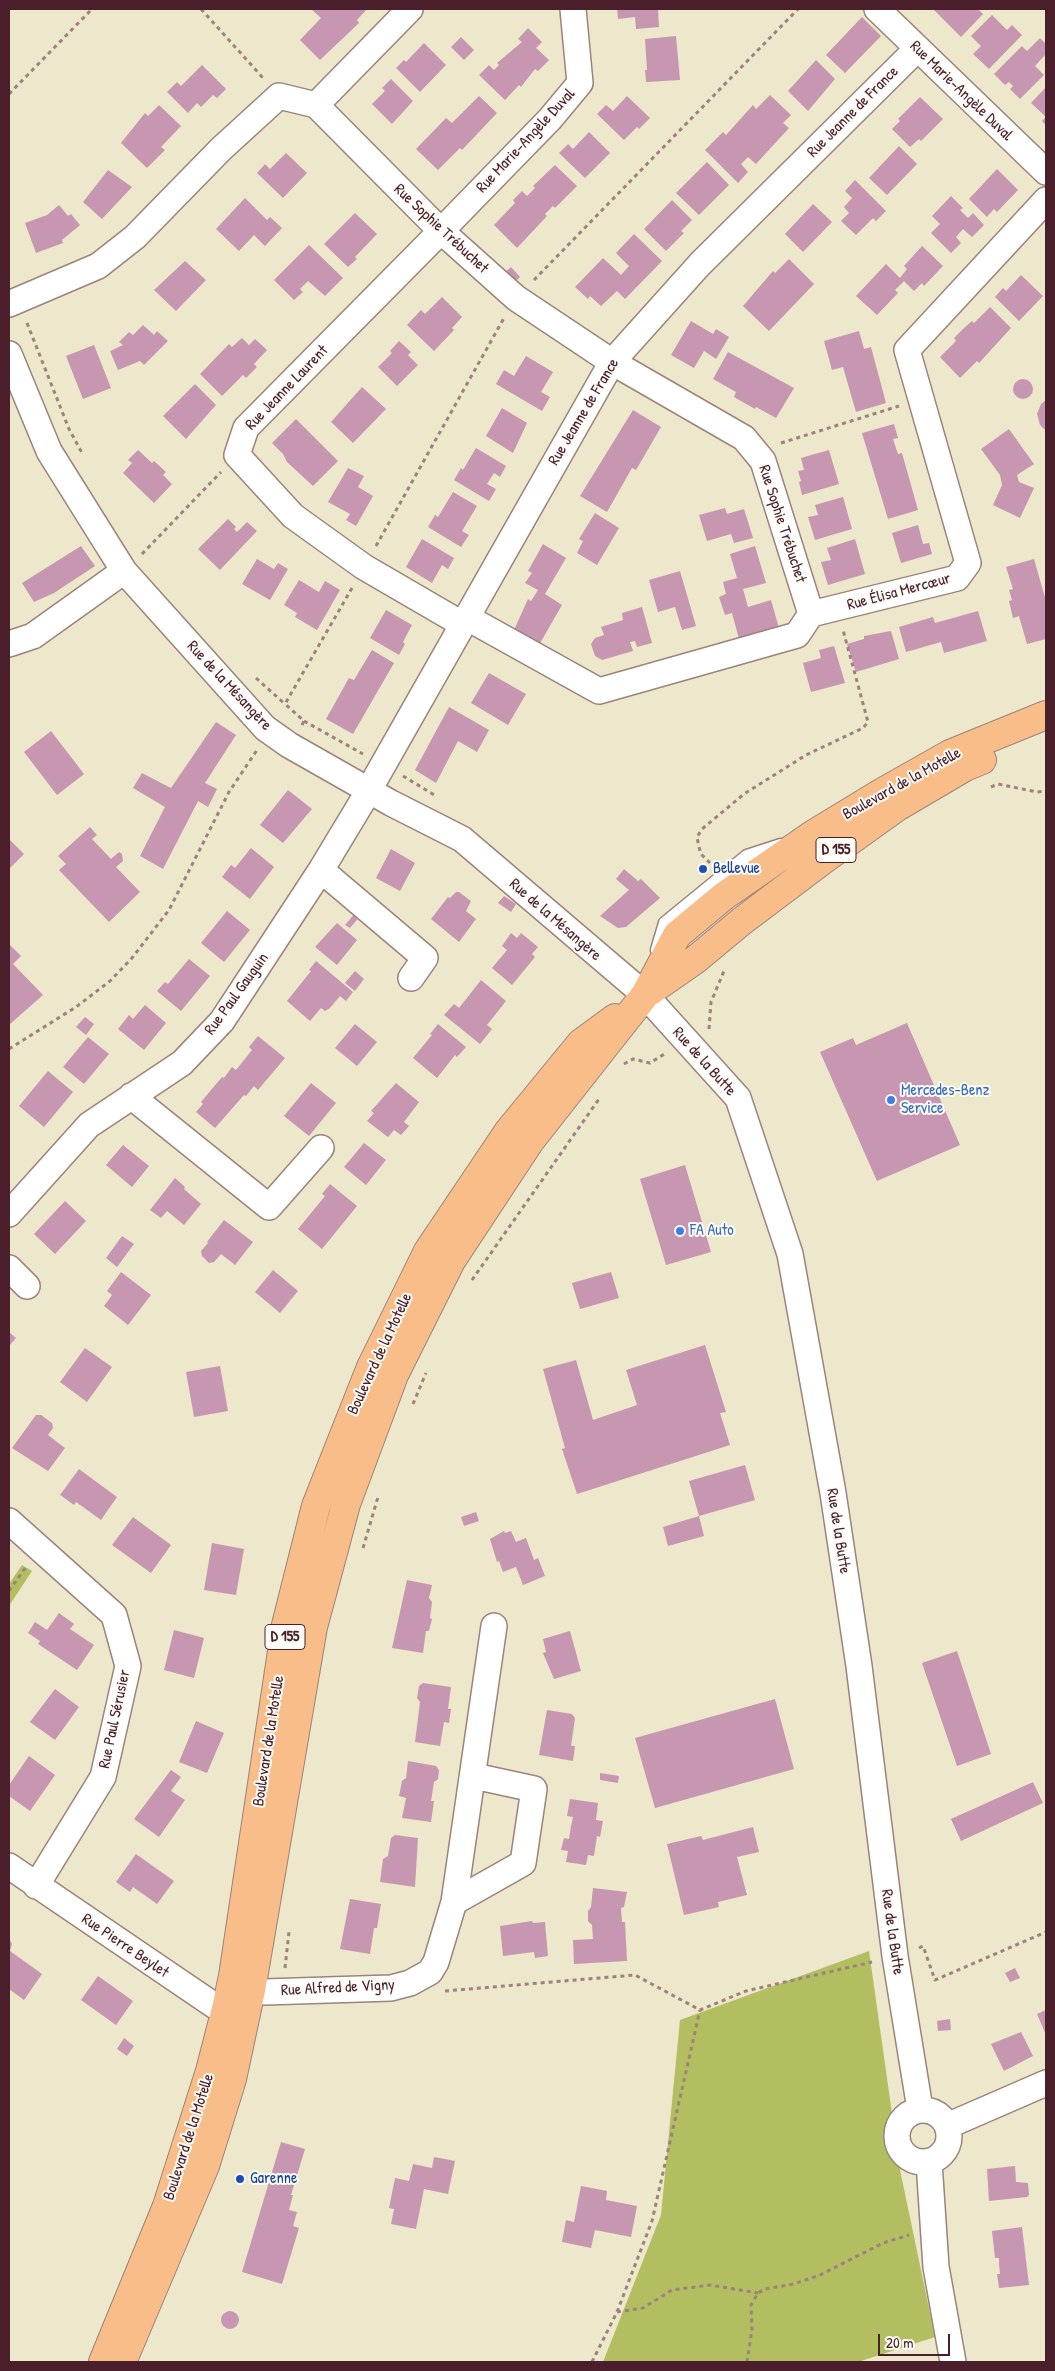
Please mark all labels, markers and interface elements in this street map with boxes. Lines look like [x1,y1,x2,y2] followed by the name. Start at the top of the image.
[905,37,1017,145] street label: Rue Marie-Angèle Duval
[803,62,903,162] street label: Rue Jeanne de France
[473,85,579,197] street label: Rue Marie-Angèle Duval
[390,180,492,278] street label: Rue Sophie Trébuchet
[242,342,332,434] street label: Rue Jeanne Laurent
[545,355,623,469] street label: Rue Jeanne de France
[754,463,810,585] street label: Rue Sophie Trébuchet
[845,569,953,615] street label: Rue Élisa Mercœur
[182,637,276,735] street label: Rue de la Mésangère
[840,744,964,824] street label: Boulevard de la Motelle
[816,838,856,862] road number: D 155
[713,859,760,879] place label: Bellevue
[697,863,709,875] marker: Bellevue
[505,875,605,965] street label: Rue de la Mésangère
[201,949,273,1039] street label: Rue Paul Gauguin
[668,1024,740,1100] street label: Rue de la Butte
[901,1081,989,1119] place label: Mercedes-Benz Service
[885,1094,897,1106] marker: Mercedes-Benz Service
[690,1221,734,1241] place label: FA Auto
[674,1225,686,1237] marker: FA Auto
[343,1290,417,1418] street label: Boulevard de la Motelle
[822,1487,854,1575] street label: Rue de la Butte
[265,1624,305,1650] road number: D 155
[95,1668,135,1770] street label: Rue Paul Sérusier
[249,1674,289,1808] street label: Boulevard de la Motelle
[877,1888,907,1976] street label: Rue de la Butte
[78,1910,172,1982] street label: Rue Pierre Beylet
[281,1975,395,2001] street label: Rue Alfred de Vigny
[159,2071,219,2203] street label: Boulevard de la Motelle
[250,2169,297,2189] place label: Garenne
[234,2173,246,2185] marker: Garenne
[880,2324,952,2356] scale bar
[886,2332,913,2353] text: 20 m

